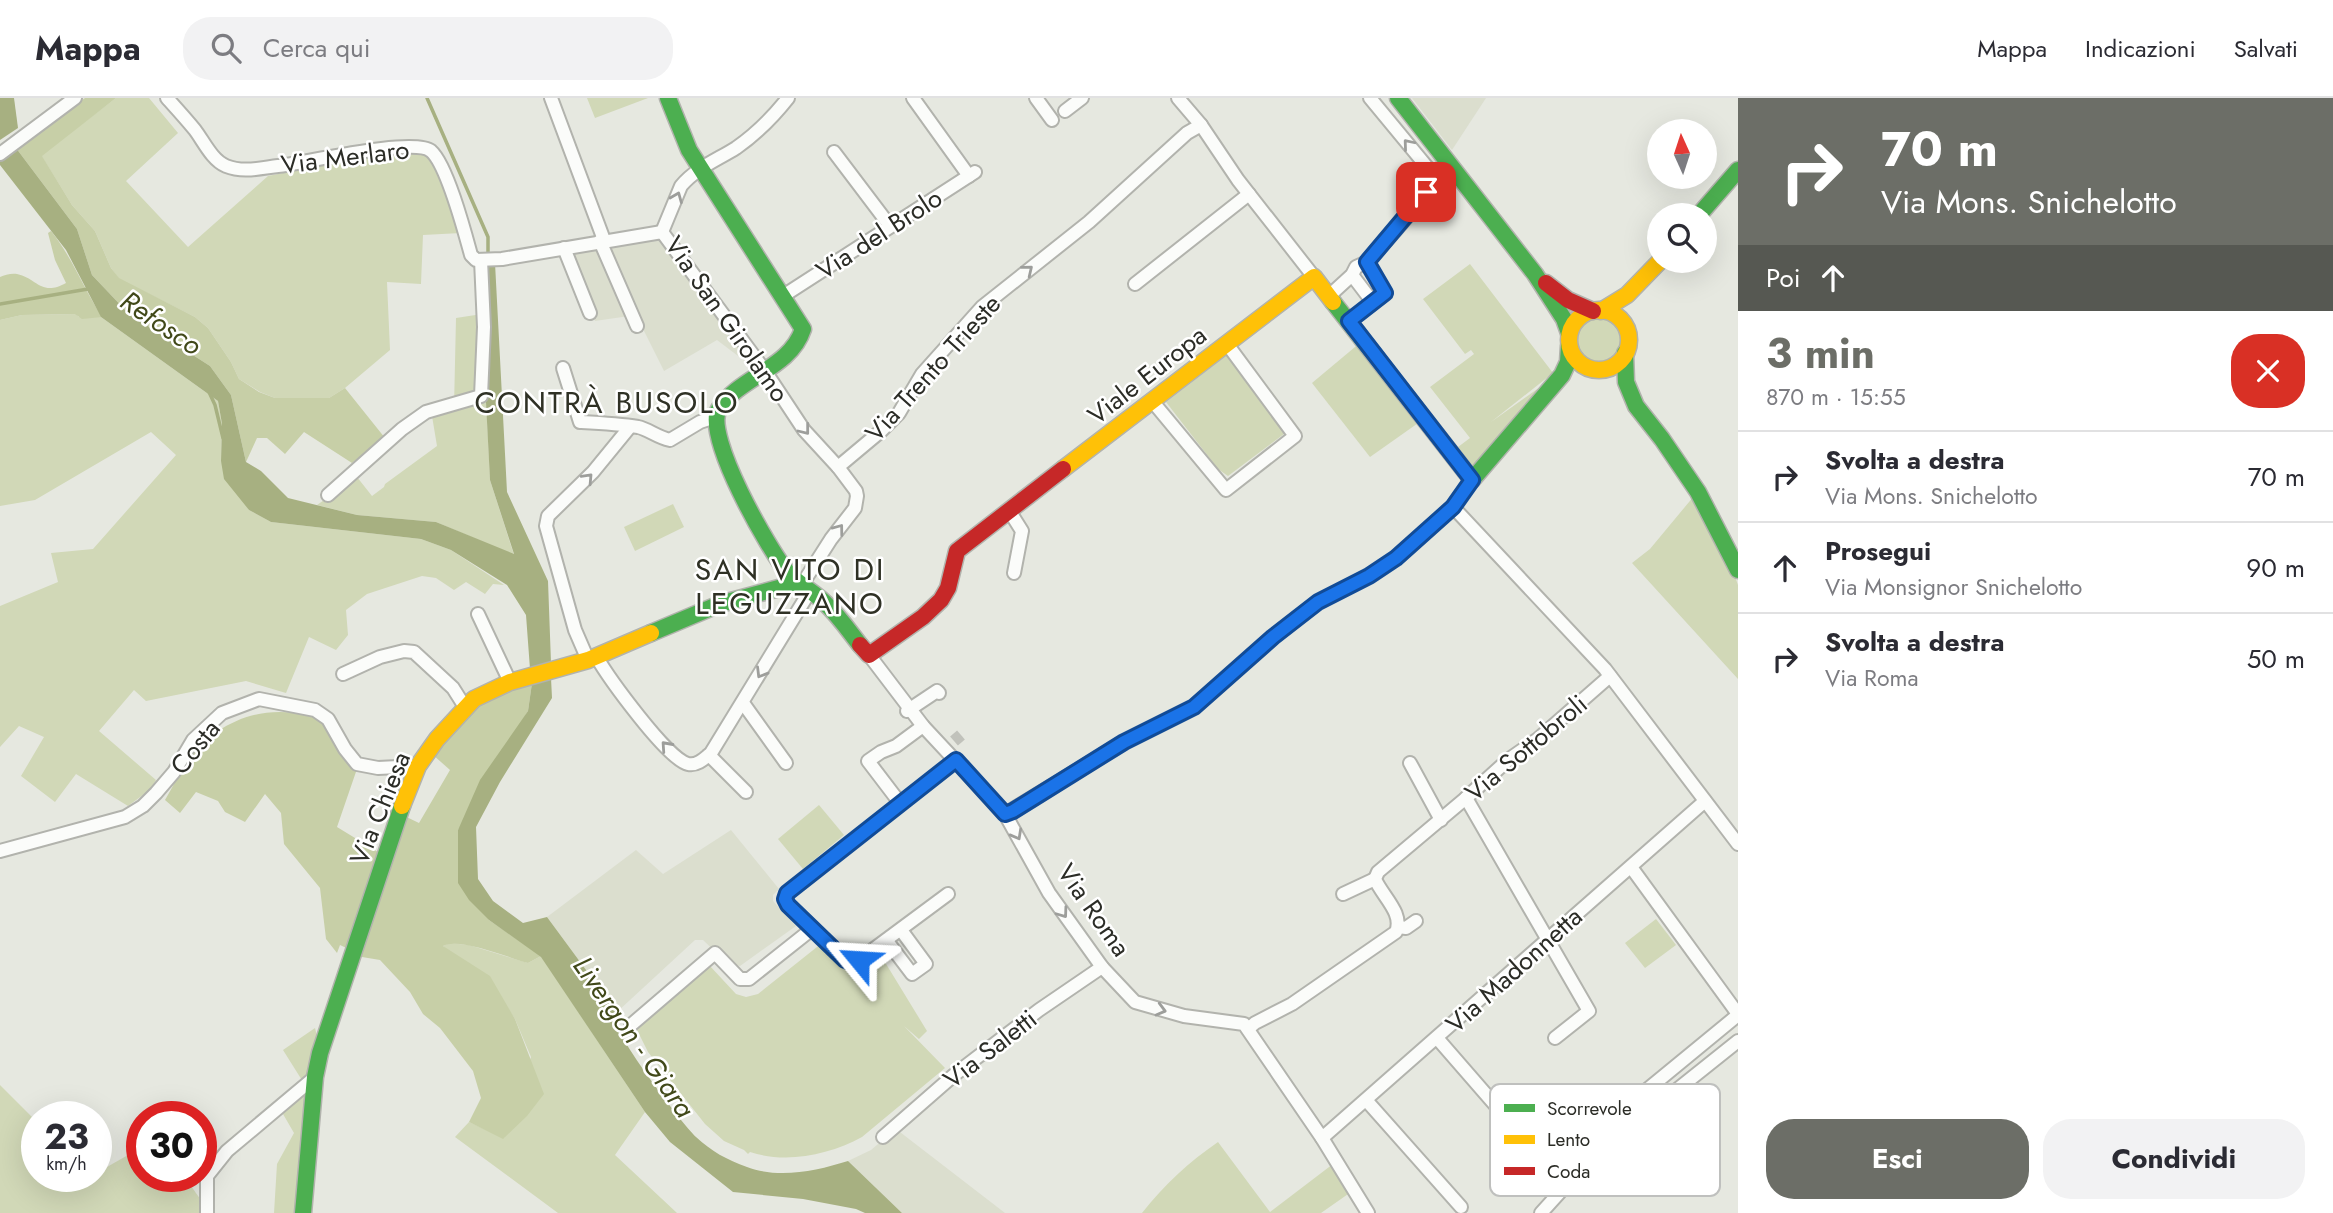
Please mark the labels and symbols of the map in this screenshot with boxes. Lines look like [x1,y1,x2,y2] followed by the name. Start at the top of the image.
[1647,119,1717,189] north arrow
[279,130,411,184] street label: Via Merlaro
[1403,139,1416,151] one-way arrow
[1396,162,1456,222] pin
[808,179,950,289] street label: Via del Brolo
[669,191,683,203] one-way arrow
[656,228,798,410] street label: Via San Girolamo
[1020,266,1033,278] one-way arrow
[112,281,210,365] water label: Refosco
[856,286,1010,450] street label: Via Trento Trieste
[1080,316,1214,434] street label: Viale Europa
[474,381,740,424] district label: CONTRÀ BUSOLO
[797,422,810,434] one-way arrow
[579,473,592,486] one-way arrow
[831,524,843,537] one-way arrow
[695,548,885,625] district label: SAN VITO DI LEGUZZANO
[756,666,769,679] one-way arrow
[1456,685,1596,811] street label: Via Sottobroli
[161,711,229,783] street label: Costa
[662,741,674,754] one-way arrow
[340,746,420,870] street label: Via Chiesa
[1009,828,1022,840] one-way arrow
[1048,856,1140,964] street label: Via Roma
[1437,898,1591,1042] street label: Via Madonnetta
[1055,905,1068,918] one-way arrow
[822,923,896,997] position arrow
[563,948,705,1127] water label: Livergon - Giara
[935,1000,1045,1098] street label: Via Saletti
[1155,1001,1167,1016] one-way arrow
[1490,1084,1720,1196] legend
[1547,1095,1632,1122] text: Scorrevole
[126,1101,217,1192] speed limit sign: 30
[1547,1126,1590,1153] text: Lento
[1547,1158,1590,1185] text: Coda

